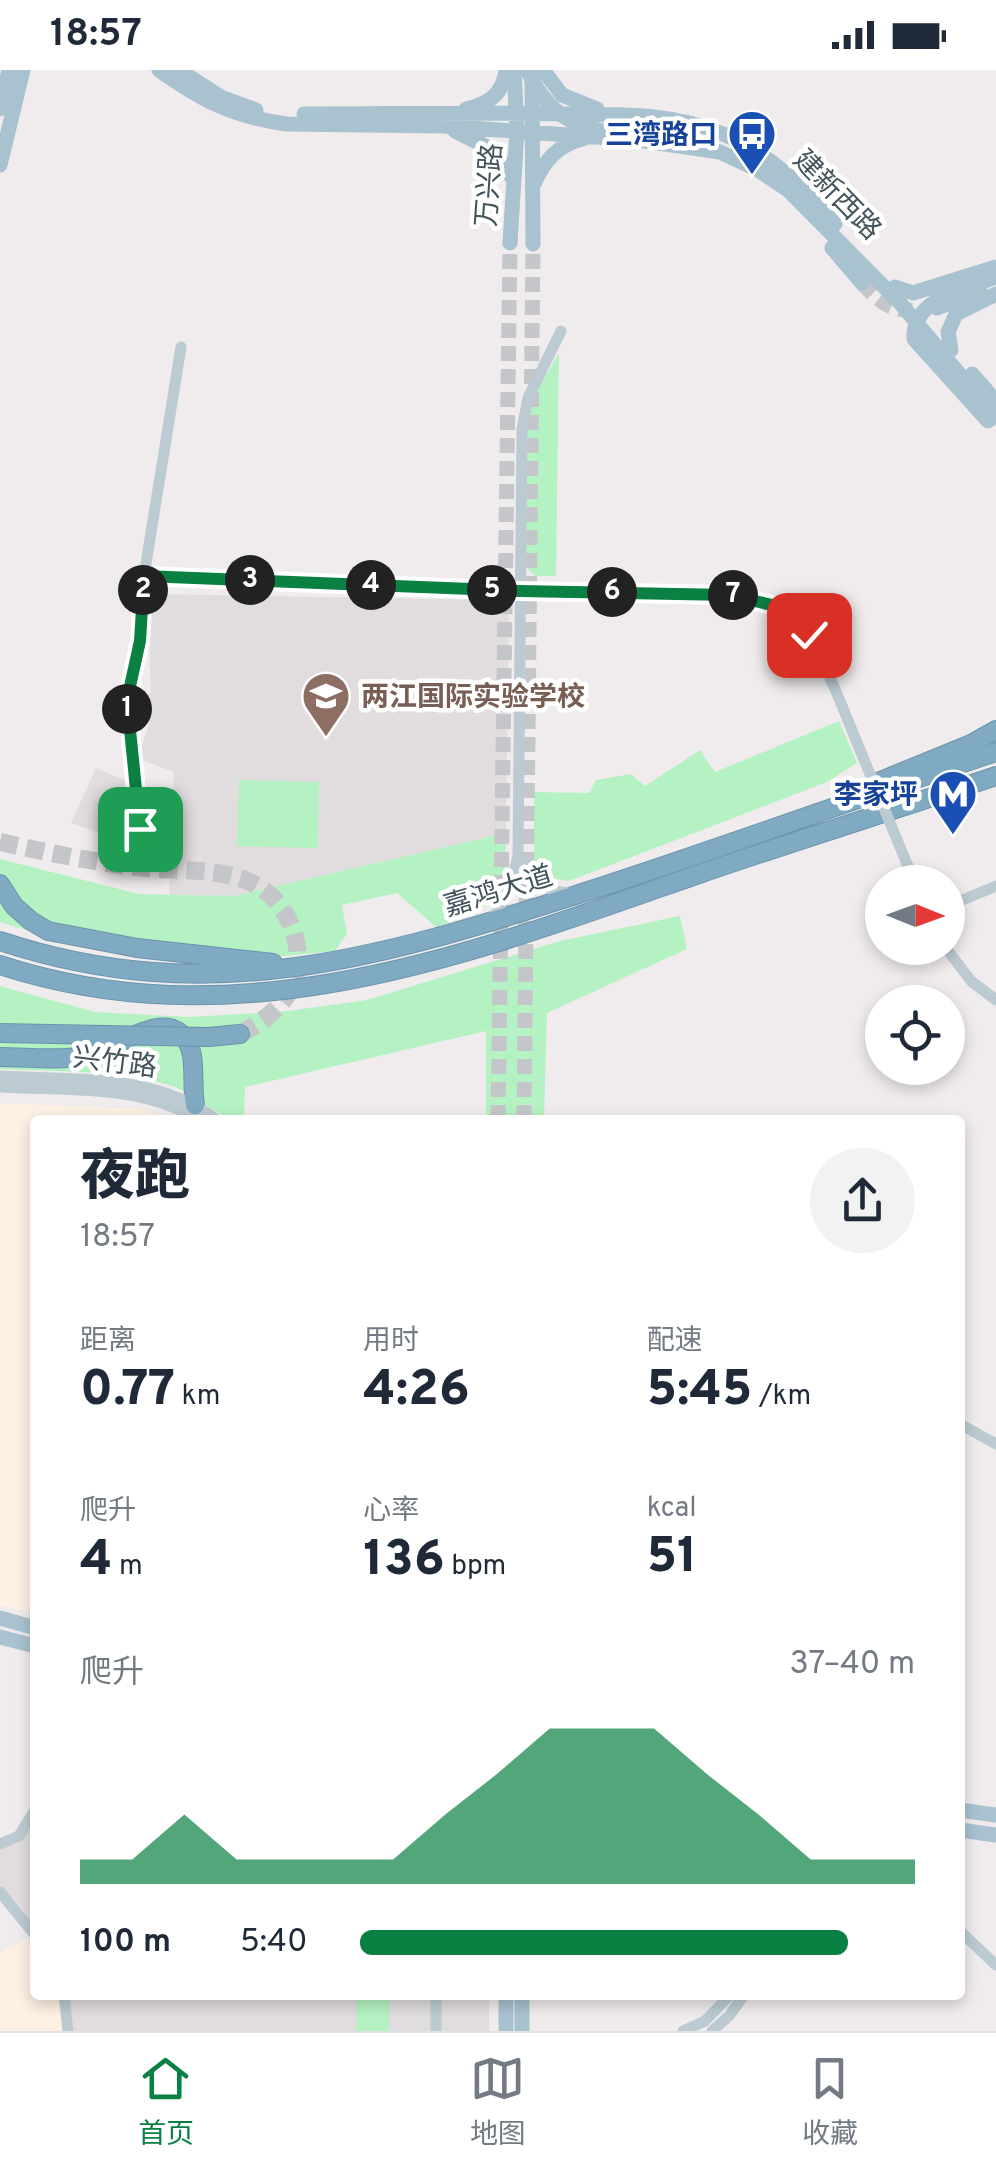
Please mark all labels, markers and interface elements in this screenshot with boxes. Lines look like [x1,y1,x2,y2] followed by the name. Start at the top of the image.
[50,11,142,60] text: 18:57
[726,108,778,176] bus stop icon: 三湾路口
[605,119,717,155] place label: 三湾路口
[470,142,512,228] street label: 万兴路
[784,143,888,249] street label: 建新西路
[225,555,275,605] pin: 3
[346,560,396,610] pin: 4
[242,562,258,598] text: 3
[118,565,168,615] pin: 2
[467,565,517,615] pin: 5
[362,567,380,603] text: 4
[587,567,637,617] pin: 6
[708,570,758,620] pin: 7
[134,572,152,608] text: 2
[483,572,501,608] text: 5
[603,574,621,610] text: 6
[725,577,741,613] text: 7
[767,593,852,678] pin
[782,608,837,663] icon: check
[300,670,352,738] school or university icon: 两江国际实验学校
[361,681,585,717] place label: 两江国际实验学校
[102,684,152,734] pin: 1
[121,691,133,727] text: 1
[927,768,979,836] metro station icon: 李家坪
[834,779,918,815] place label: 李家坪
[98,787,183,872] pin
[113,802,168,857] icon: arrive
[440,859,558,926] street label: 嘉鸿大道
[865,865,965,965] north arrow
[865,865,965,1085] map controls
[865,985,965,1085] button: locate
[71,1041,159,1087] street label: 兴竹路
[80,1145,190,1215] text: 夜跑
[810,1148,915,1253] button: share
[80,1218,155,1258] text: 18:57
[80,1324,136,1360] text: 距离
[363,1324,419,1360] text: 用时
[647,1324,703,1360] text: 配速
[80,1360,175,1423] text: 0.77
[363,1360,470,1423] text: 4:26
[647,1360,752,1423] text: 5:45
[175,1379,220,1415] text: km
[752,1379,811,1415] text: /km
[647,1491,696,1527] text: kcal
[80,1494,136,1530] text: 爬升
[363,1494,419,1530] text: 心率
[647,1527,697,1590] text: 51
[80,1530,113,1593] text: 4
[363,1530,445,1593] text: 136
[113,1549,143,1585] text: m
[445,1549,506,1585] text: bpm
[790,1645,915,1685] text: 37–40 m
[80,1654,144,1694] text: 爬升
[80,1923,171,1963] text: 100 m
[240,1923,308,1963] text: 5:40
[138,2051,194,2154] tab: 首页
[470,2051,526,2154] tab: 地图
[802,2051,858,2154] tab: 收藏

